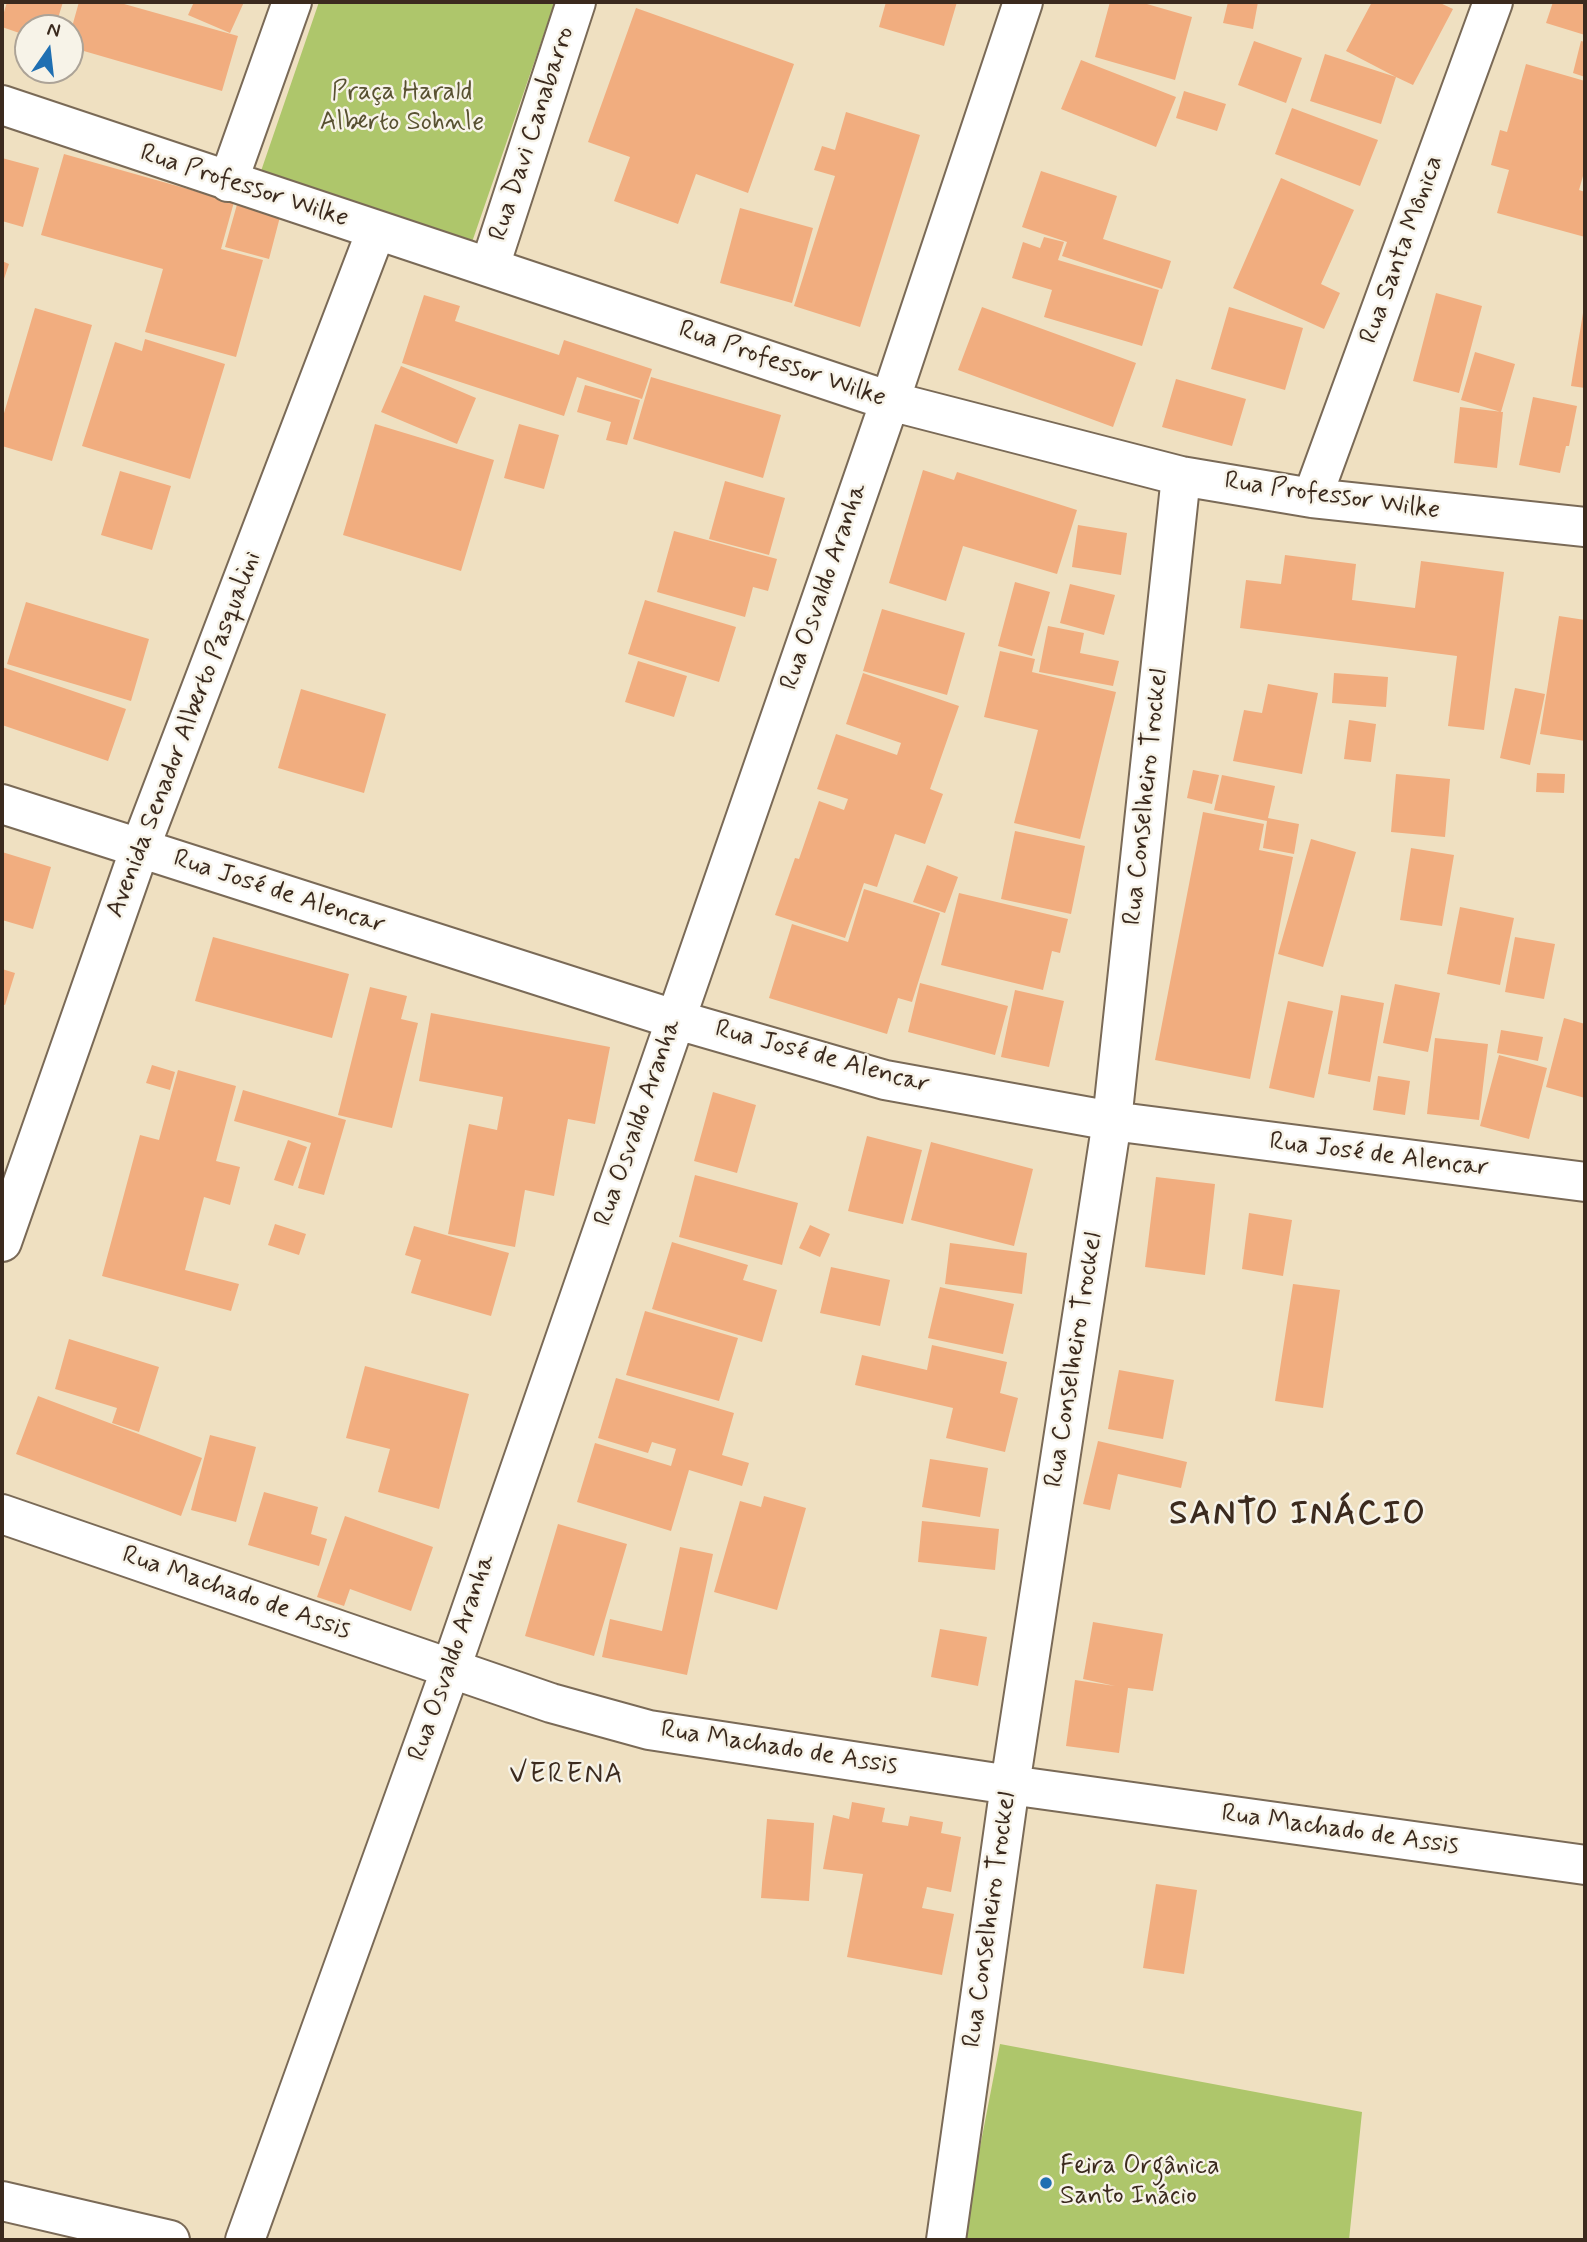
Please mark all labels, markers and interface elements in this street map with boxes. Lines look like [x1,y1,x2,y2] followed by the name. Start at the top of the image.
[14,14,84,84] north arrow
[45,16,63,44] text: N
[484,23,582,245] street label: Rua Davi Canabarro
[320,78,484,140] park label: Praça Harald Alberto Sohnle
[136,139,352,235] street label: Rua Professor Wilke
[1355,152,1451,348] street label: Rua Santa Mônica
[674,315,890,415] street label: Rua Professor Wilke
[1222,466,1442,528] street label: Rua Professor Wilke
[775,479,875,695] street label: Rua Osvaldo Aranha
[101,548,269,922] street label: Avenida Senador Alberto Pasqualini
[1118,667,1176,927] street label: Rua Conselheiro Trockel
[169,844,389,942] street label: Rua José de Alencar
[711,1014,933,1102] street label: Rua José de Alencar
[589,1015,689,1231] street label: Rua Osvaldo Aranha
[1267,1127,1491,1185] street label: Rua José de Alencar
[1039,1230,1111,1490] street label: Rua Conselheiro Trockel
[1169,1496,1427,1536] district label: SANTO INÁCIO
[118,1540,354,1648] street label: Rua Machado de Assis
[403,1550,503,1766] street label: Rua Osvaldo Aranha
[658,1715,900,1783] street label: Rua Machado de Assis
[509,1759,625,1793] district label: VERENA
[958,1790,1024,2050] street label: Rua Conselheiro Trockel
[1219,1799,1461,1863] street label: Rua Machado de Assis
[1060,2152,1220,2214] place label: Feira Orgânica Santo Inácio
[1038,2175,1054,2191] marker: Feira Orgânica Santo Inácio

